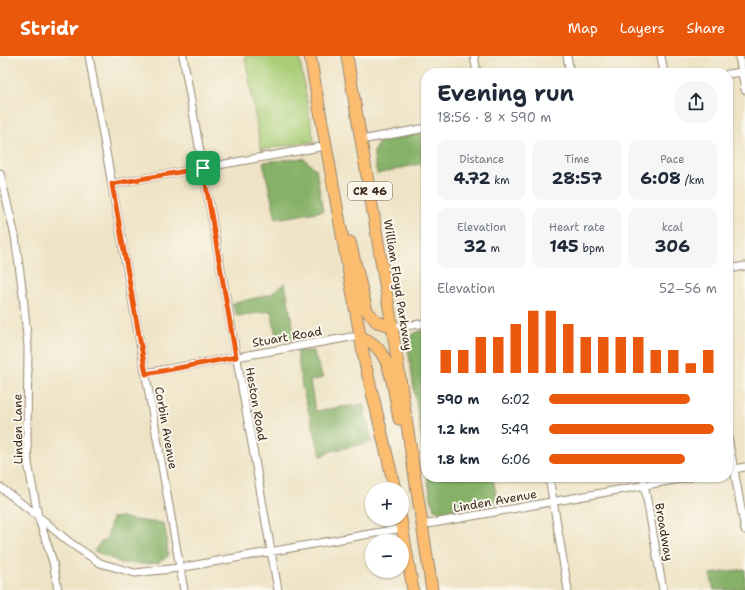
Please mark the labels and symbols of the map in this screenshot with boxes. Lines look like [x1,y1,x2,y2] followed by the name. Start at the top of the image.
[186,151,220,185] pin
[348,182,392,200] road number: CR 46
[380,218,416,352] street label: William Floyd Parkway
[251,323,323,351] street label: Stuart Road
[242,366,270,443] street label: Heston Road
[151,386,181,471] street label: Corbin Avenue
[9,393,27,464] street label: Linden Lane
[452,486,538,516] street label: Linden Avenue
[651,502,677,562] street label: Broadway

